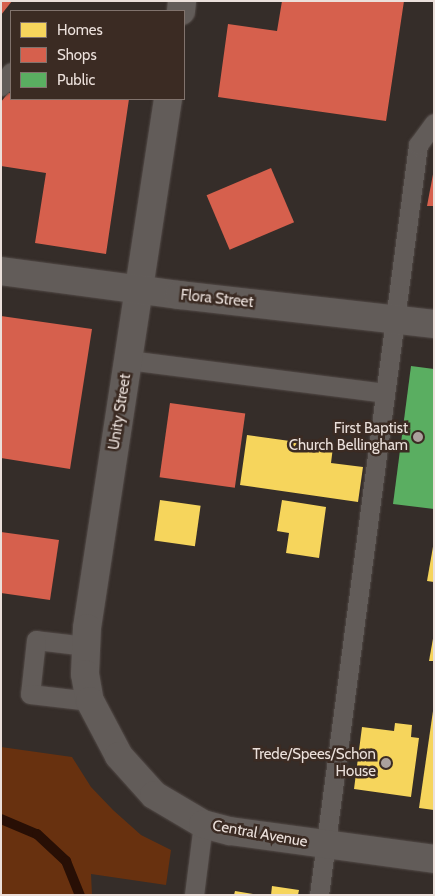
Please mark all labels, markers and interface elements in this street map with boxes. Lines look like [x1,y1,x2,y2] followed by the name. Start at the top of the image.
[10,10,185,100] legend
[57,21,103,39] text: Homes
[57,46,97,64] text: Shops
[57,71,95,89] text: Public
[180,286,254,312] street label: Flora Street
[105,373,135,451] street label: Unity Street
[289,419,408,454] place label: First Baptist Church Bellingham
[412,431,424,443] marker: First Baptist Church Bellingham
[252,745,376,780] place label: Trede/Spees/Schon House
[380,757,392,769] marker: Trede/Spees/Schon House
[211,817,309,851] street label: Central Avenue

